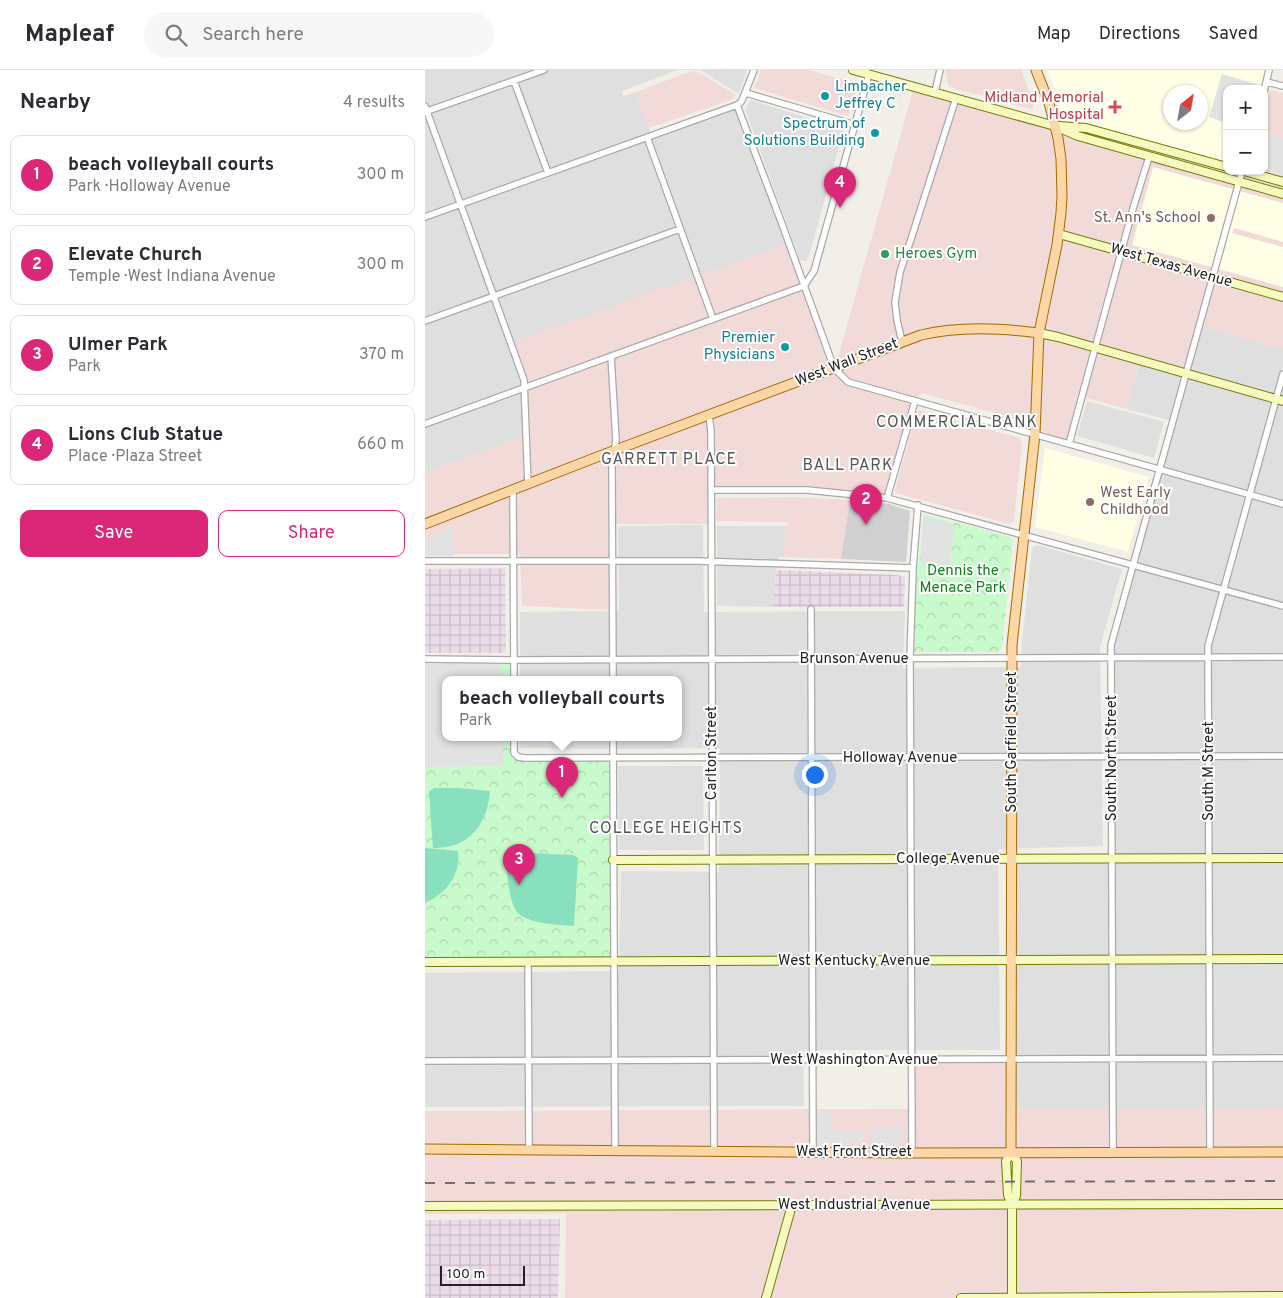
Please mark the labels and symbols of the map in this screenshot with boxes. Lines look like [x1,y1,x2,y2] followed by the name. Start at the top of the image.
[835,78,907,114] place label: Limbacher Jeffrey C
[1163,85,1208,130] north arrow
[984,89,1104,125] place label: Midland Memorial Hospital
[819,90,831,102] marker: Limbacher Jeffrey C
[1108,100,1122,114] marker: Midland Memorial Hospital
[744,115,865,151] place label: Spectrum of Solutions Building
[869,127,881,139] marker: Spectrum of Solutions Building
[824,167,856,208] pin: 4
[1094,209,1201,228] place label: St. Ann's School
[1205,212,1217,224] marker: St. Ann's School
[1108,239,1234,293] street label: West Texas Avenue
[895,245,977,264] place label: Heroes Gym
[879,248,891,260] marker: Heroes Gym
[704,329,775,365] place label: Premier Physicians
[793,335,901,391] street label: West Wall Street
[779,341,791,353] marker: Premier Physicians
[876,413,1038,433] district label: COMMERCIAL BANK
[601,450,737,470] district label: GARRETT PLACE
[802,456,894,476] district label: BALL PARK
[850,484,882,525] pin: 2
[1100,484,1171,520] place label: West Early Childhood
[1084,496,1096,508] marker: West Early Childhood
[919,562,1007,598] park label: Dennis the Menace Park
[799,650,909,669] street label: Brunson Avenue
[1003,671,1022,813] street label: South Garfield Street
[1103,695,1122,821] street label: South North Street
[703,706,722,800] street label: Carlton Street
[1200,721,1219,821] street label: South M Street
[843,749,957,768] street label: Holloway Avenue
[546,757,578,798] pin: 1
[802,762,828,788] your location
[589,819,743,839] district label: COLLEGE HEIGHTS
[503,844,535,885] pin: 3
[896,850,1000,869] street label: College Avenue
[778,952,930,971] street label: West Kentucky Avenue
[770,1051,938,1070] street label: West Washington Avenue
[796,1143,912,1162] street label: West Front Street
[778,1196,930,1215] street label: West Industrial Avenue
[440,1263,525,1286] scale bar

